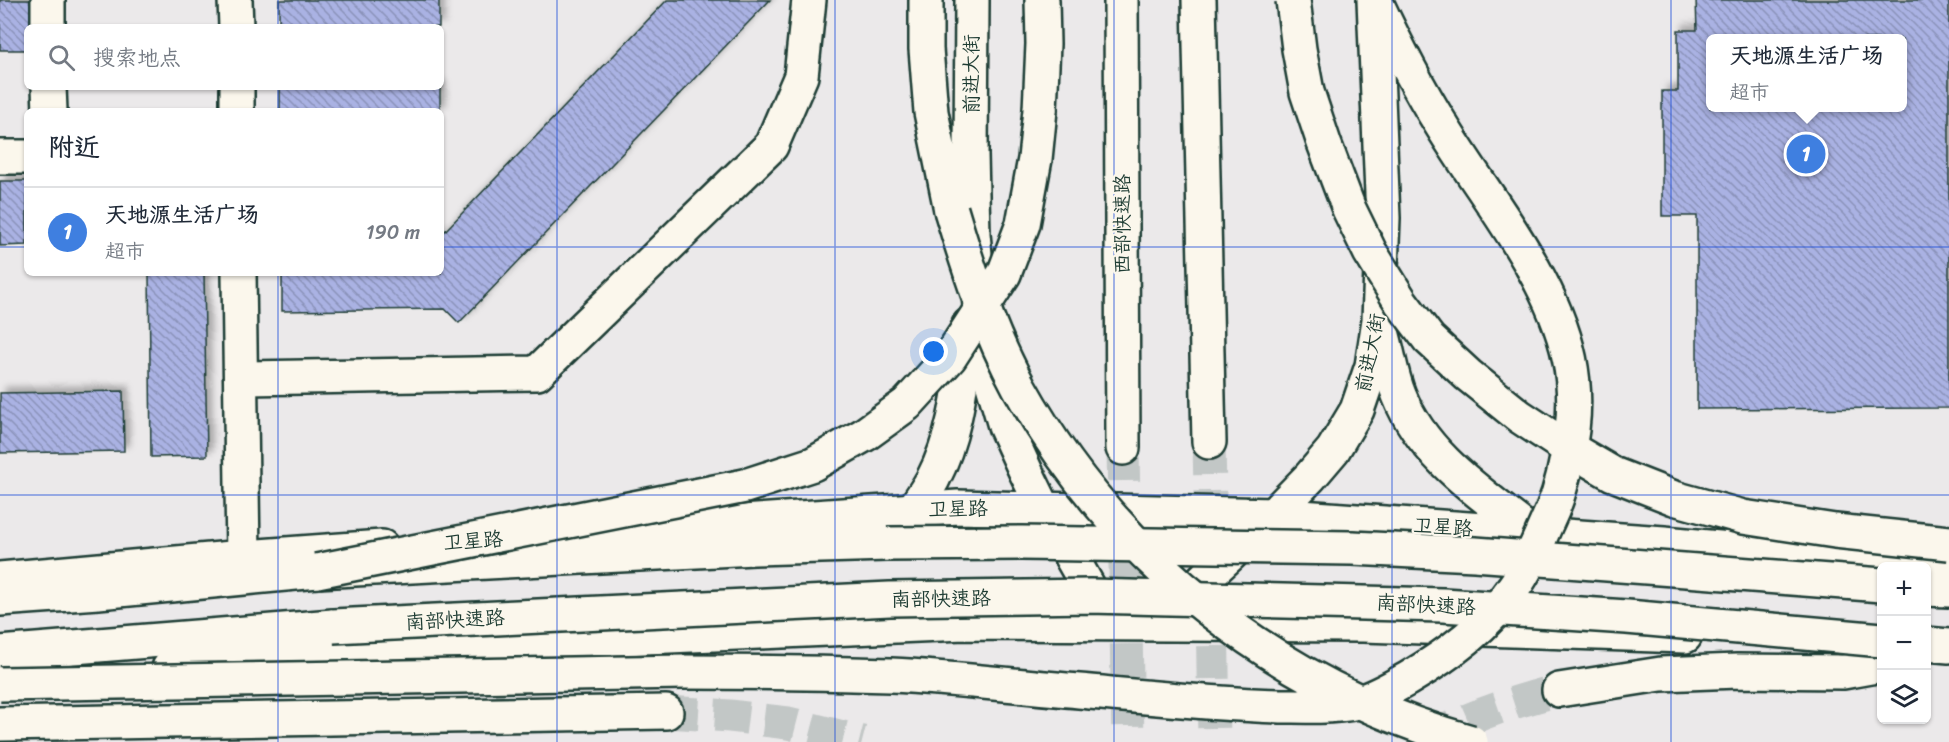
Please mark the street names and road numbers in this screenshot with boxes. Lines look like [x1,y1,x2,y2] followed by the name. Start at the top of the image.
[954,34,989,114] street label: 前进大街
[1105,173,1140,274] street label: 西部快速路
[1345,310,1395,396] street label: 前进大街
[928,491,989,527] street label: 卫星路
[1412,507,1475,547] street label: 卫星路
[442,521,505,561] street label: 卫星路
[891,581,992,617] street label: 南部快速路
[1375,585,1478,625] street label: 南部快速路
[404,600,507,640] street label: 南部快速路

